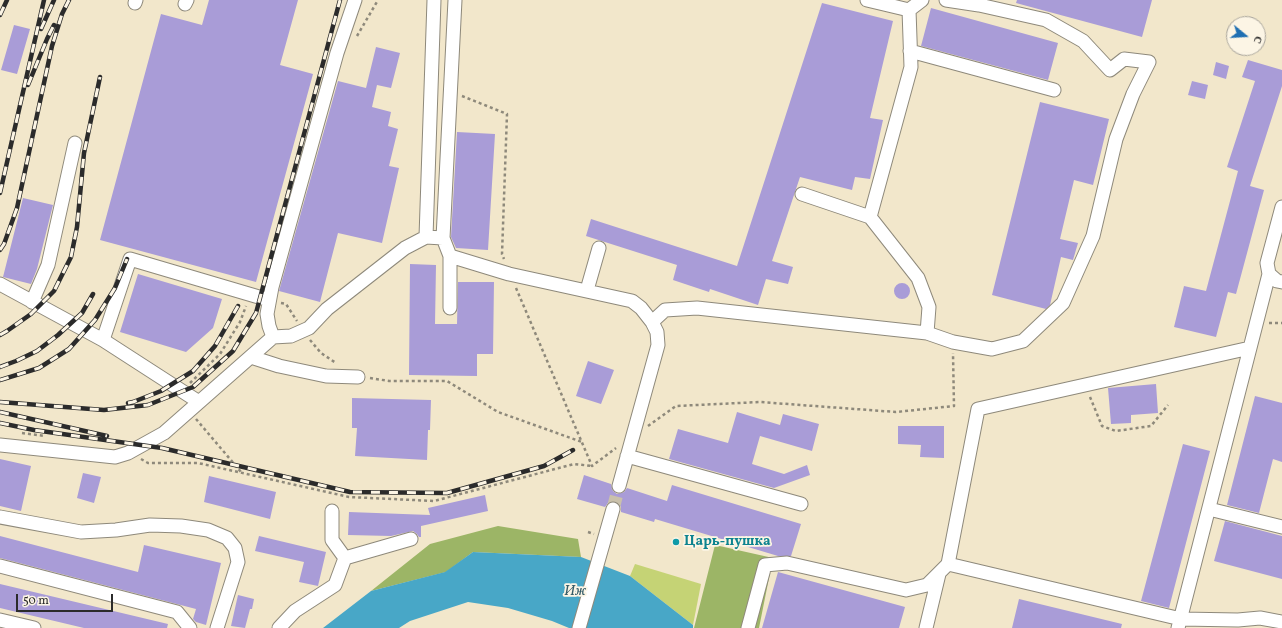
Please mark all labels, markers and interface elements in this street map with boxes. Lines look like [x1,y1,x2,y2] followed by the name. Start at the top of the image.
[1226,16,1266,56] north arrow
[1249,34,1265,45] text: С
[684,534,771,550] place label: Царь-пушка
[671,537,681,547] marker: Царь-пушка
[564,583,586,601] water label: Иж
[18,586,115,612] scale bar
[23,593,49,609] text: 50 m

